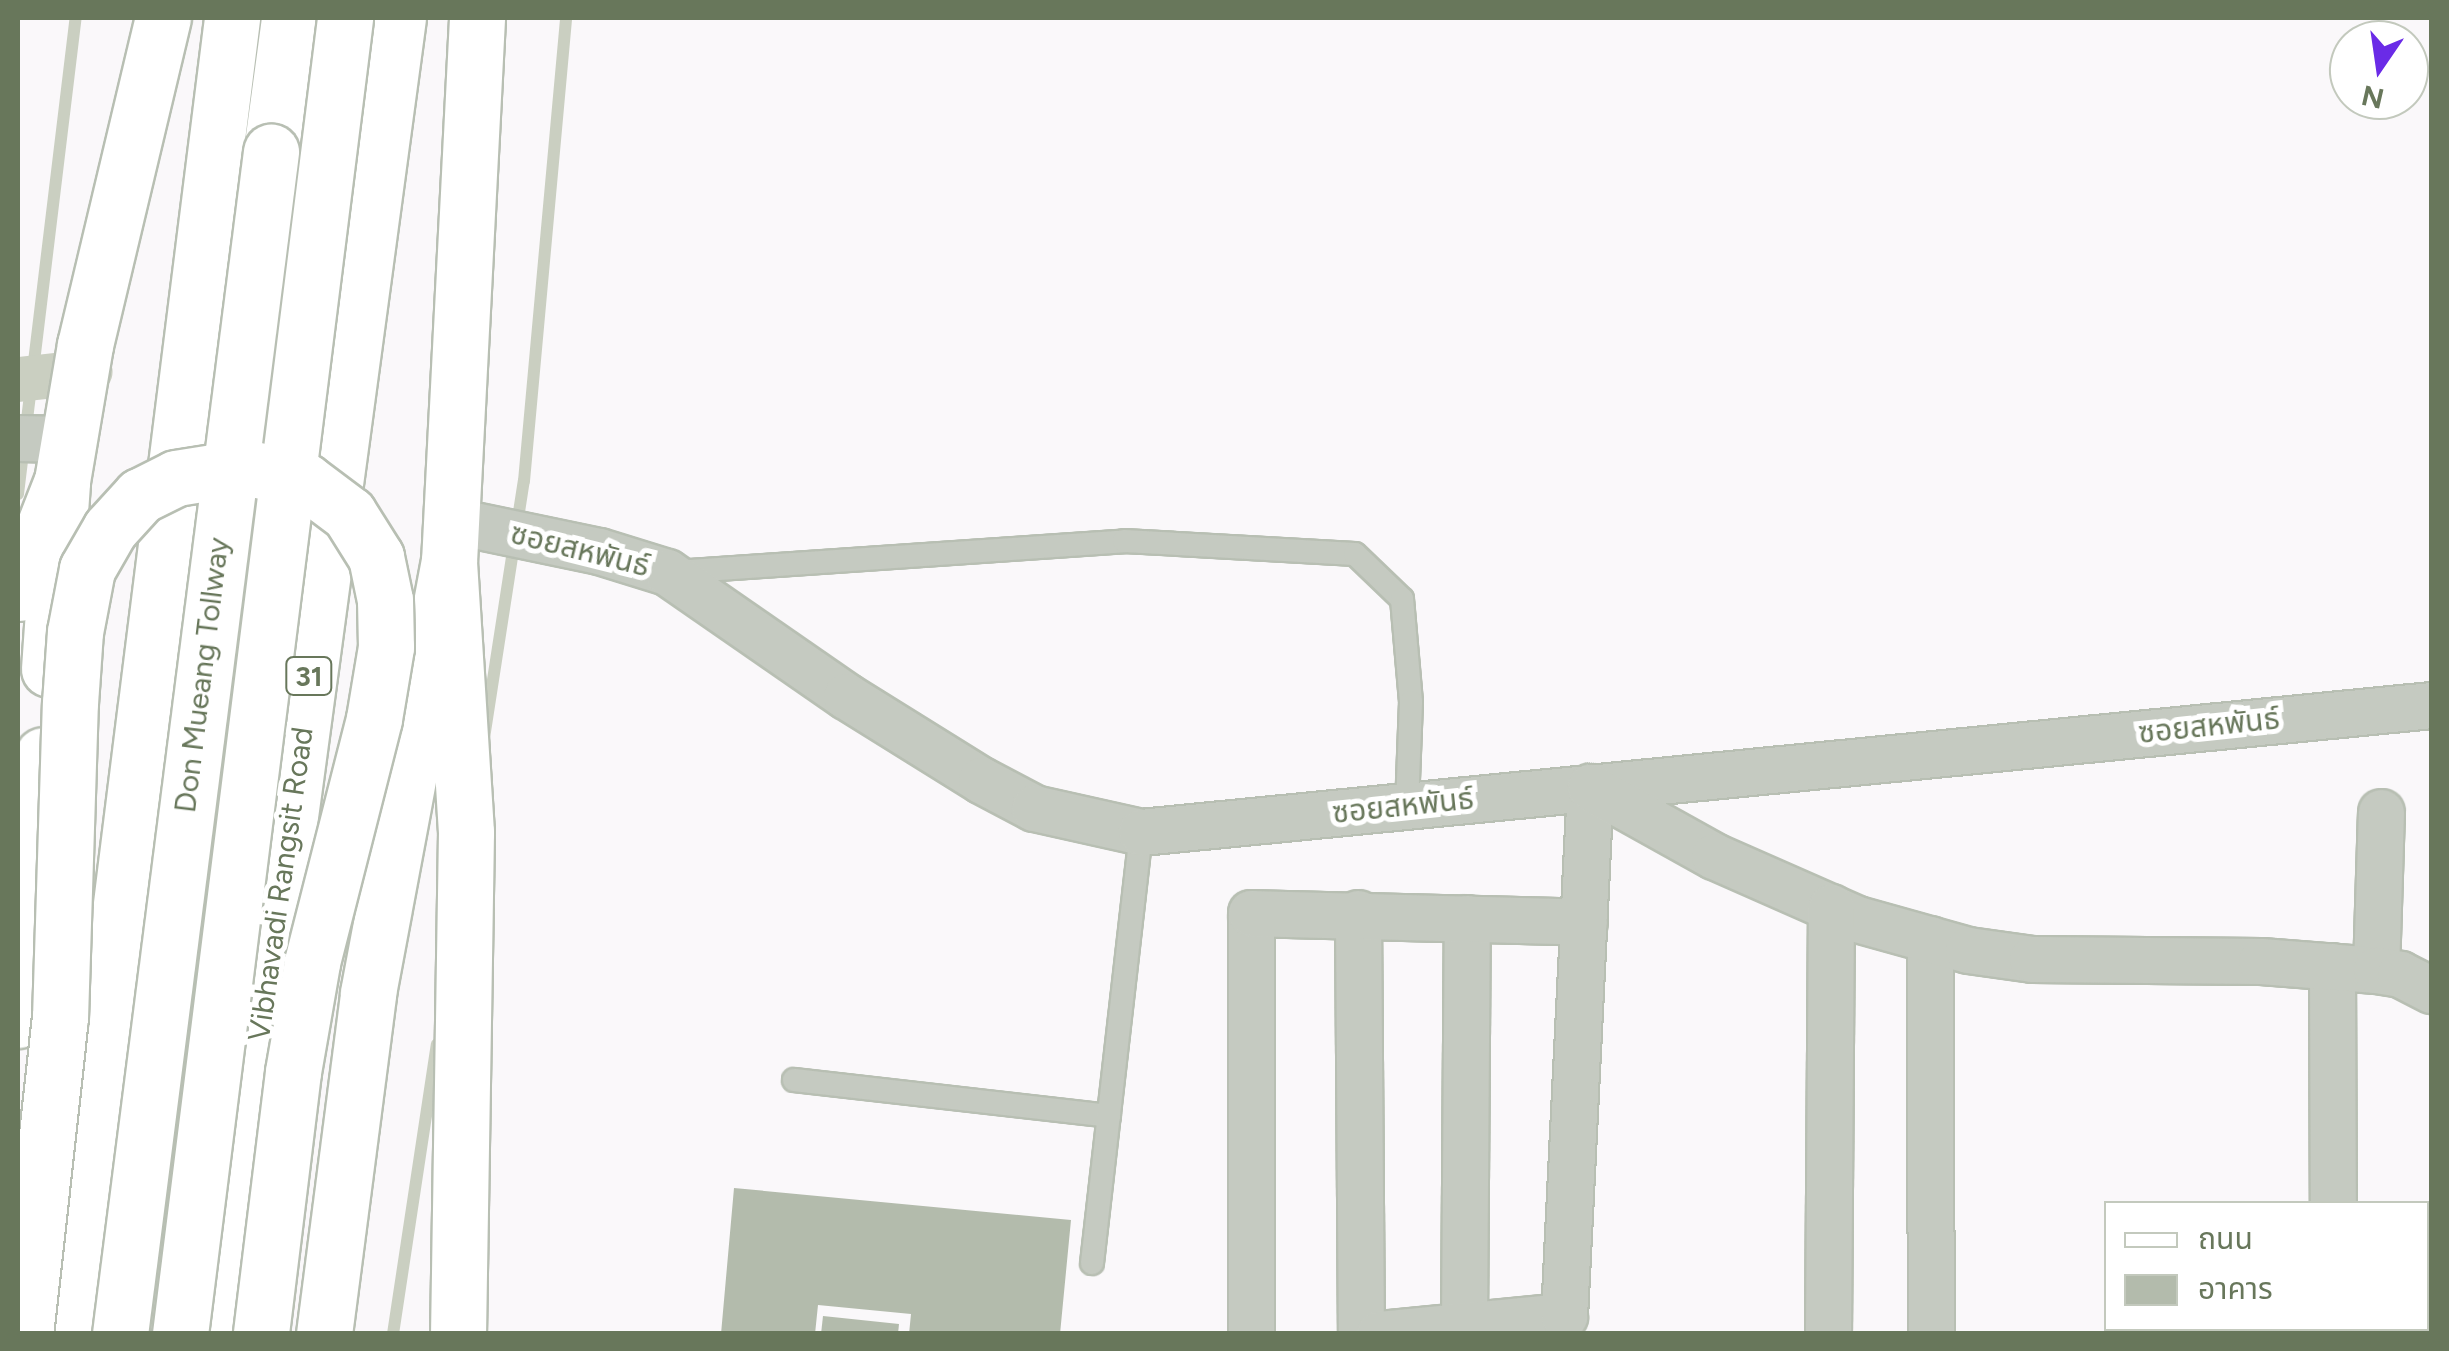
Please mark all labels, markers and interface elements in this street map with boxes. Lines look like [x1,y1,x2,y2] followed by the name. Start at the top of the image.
[2329,20,2429,120] north arrow
[2358,78,2387,116] text: N
[507,515,653,585] street label: ซอยสหพันธ์
[167,535,237,815] street label: Don Mueang Tollway
[284,653,334,699] road number: 31
[2136,701,2282,751] street label: ซอยสหพันธ์
[241,725,321,1043] street label: Vibhavadi Rangsit Road
[1330,781,1476,831] street label: ซอยสหพันธ์
[2104,1201,2429,1331] legend
[2198,1220,2253,1257] text: ถนน
[2198,1270,2273,1307] text: อาคาร

